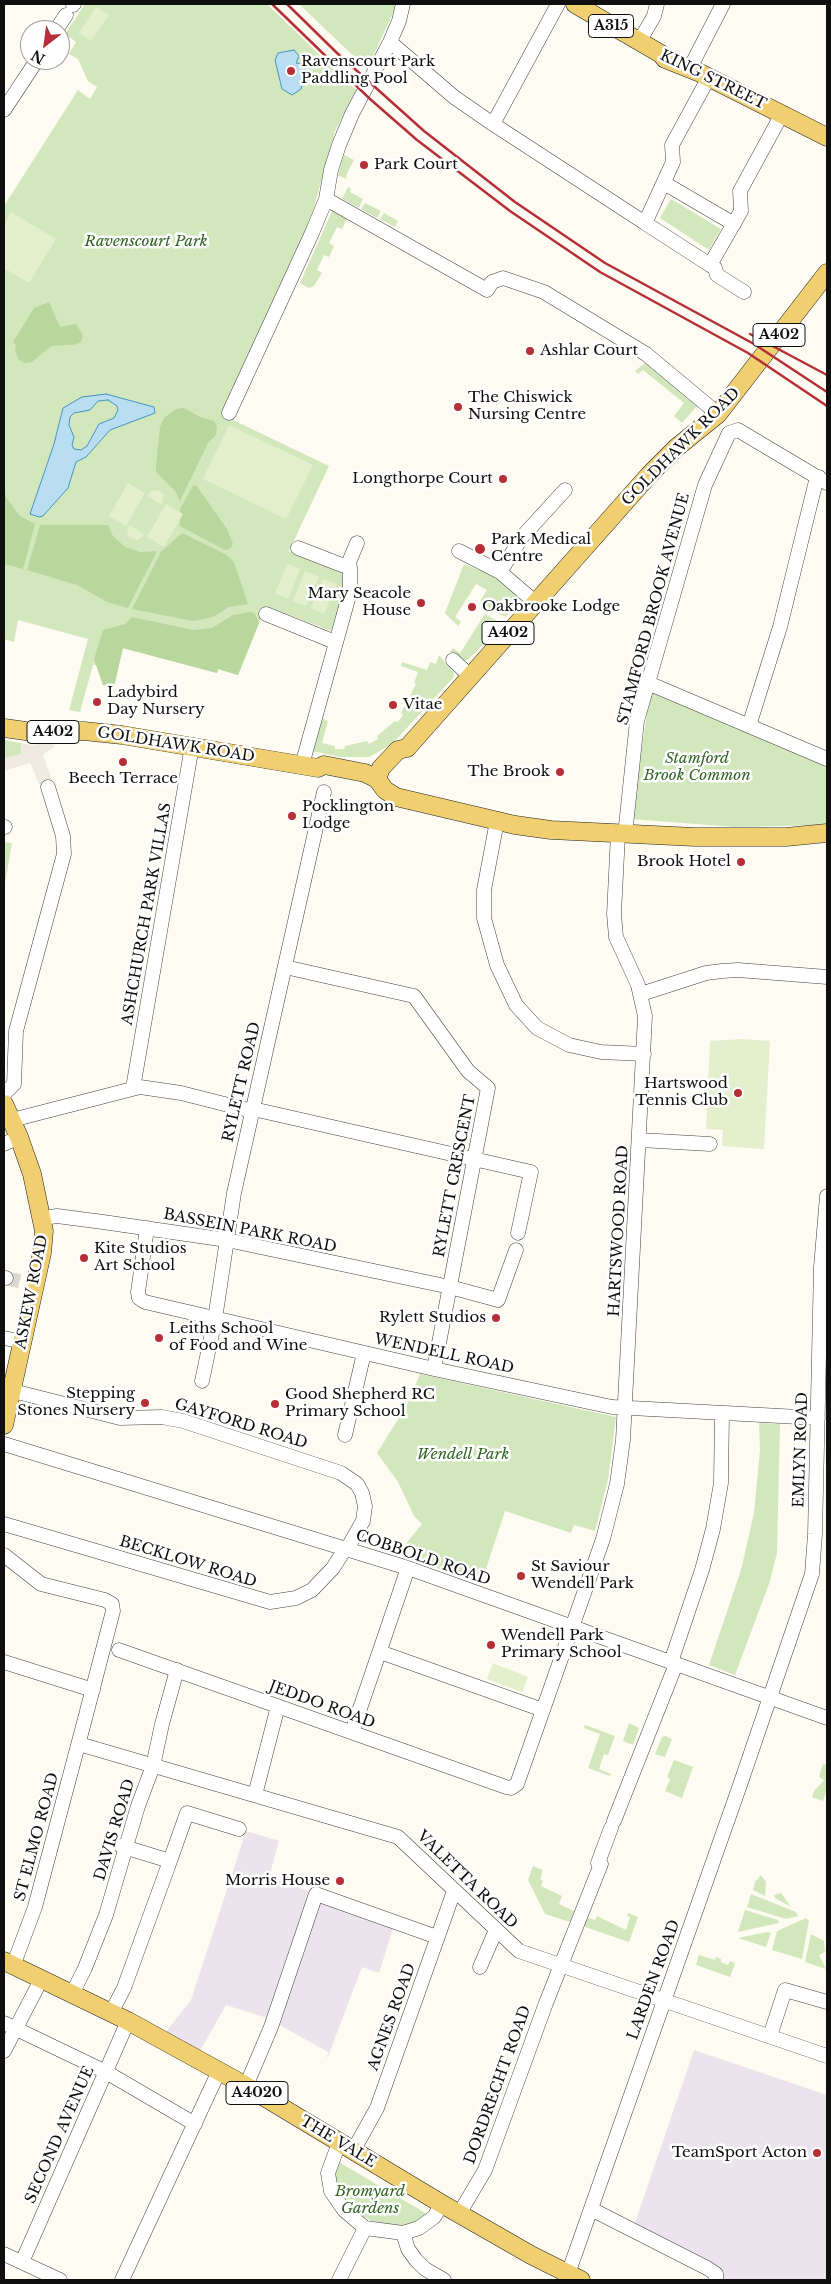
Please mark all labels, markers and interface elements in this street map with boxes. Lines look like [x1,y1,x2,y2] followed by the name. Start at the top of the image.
[588,15,634,38] road number: A315
[20,20,70,70] north arrow
[28,46,48,68] text: N
[657,47,769,113] street label: KING STREET
[301,53,435,88] place label: Ravenscourt Park Paddling Pool
[285,65,297,77] marker: Ravenscourt Park Paddling Pool
[374,156,458,174] place label: Park Court
[358,159,370,171] marker: Park Court
[84,233,208,251] park label: Ravenscourt Park
[753,324,805,346] road number: A402
[540,342,638,360] place label: Ashlar Court
[524,345,536,357] marker: Ashlar Court
[618,384,744,510] street label: GOLDHAWK ROAD
[468,389,586,424] place label: The Chiswick Nursing Centre
[452,401,464,413] marker: The Chiswick Nursing Centre
[352,470,493,488] place label: Longthorpe Court
[497,473,509,485] marker: Longthorpe Court
[614,491,694,727] street label: STAMFORD BROOK AVENUE
[491,531,591,566] place label: Park Medical Centre
[473,542,487,556] marker: Park Medical Centre
[307,585,411,620] place label: Mary Seacole House
[415,597,427,609] marker: Mary Seacole House
[482,598,620,616] place label: Oakbrooke Lodge
[466,601,478,613] marker: Oakbrooke Lodge
[482,622,534,644] road number: A402
[107,684,205,719] place label: Ladybird Day Nursery
[91,696,103,708] marker: Ladybird Day Nursery
[403,696,442,714] place label: Vitae
[387,699,399,711] marker: Vitae
[27,720,79,744] road number: A402
[96,724,256,766] street label: GOLDHAWK ROAD
[643,750,751,785] park label: Stamford Brook Common
[117,756,129,768] marker: Beech Terrace
[467,763,550,781] place label: The Brook
[554,766,566,778] marker: The Brook
[68,770,178,788] place label: Beech Terrace
[302,798,394,833] place label: Pocklington Lodge
[119,801,175,1027] street label: ASHCHURCH PARK VILLAS
[286,810,298,822] marker: Pocklington Lodge
[637,853,731,871] place label: Brook Hotel
[735,856,747,868] marker: Brook Hotel
[219,1020,265,1144] street label: RYLETT ROAD
[635,1075,728,1110] place label: Hartswood Tennis Club
[732,1087,744,1099] marker: Hartswood Tennis Club
[430,1093,480,1259] street label: RYLETT CRESCENT
[606,1145,632,1317] street label: HARTSWOOD ROAD
[162,1205,338,1257] street label: BASSEIN PARK ROAD
[12,1233,52,1351] street label: ASKEW ROAD
[94,1240,187,1275] place label: Kite Studios Art School
[78,1252,90,1264] marker: Kite Studios Art School
[379,1309,486,1327] place label: Rylett Studios
[490,1312,502,1324] marker: Rylett Studios
[169,1320,307,1355] place label: Leiths School of Food and Wine
[373,1330,515,1378] street label: WENDELL ROAD
[153,1332,165,1344] marker: Leiths School of Food and Wine
[17,1385,135,1420] place label: Stepping Stones Nursery
[285,1386,435,1421] place label: Good Shepherd RC Primary School
[790,1392,812,1508] street label: EMLYN ROAD
[172,1395,310,1453] street label: GAYFORD ROAD
[139,1397,151,1409] marker: Stepping Stones Nursery
[269,1398,281,1410] marker: Good Shepherd RC Primary School
[417,1446,509,1464] park label: Wendell Park
[353,1526,493,1590] street label: COBBOLD ROAD
[117,1533,259,1591] street label: BECKLOW ROAD
[531,1558,634,1593] place label: St Saviour Wendell Park
[515,1570,527,1582] marker: St Saviour Wendell Park
[501,1627,622,1662] place label: Wendell Park Primary School
[485,1639,497,1651] marker: Wendell Park Primary School
[266,1677,378,1733] street label: JEDDO ROAD
[11,1771,63,1903] street label: ST ELMO ROAD
[91,1777,139,1883] street label: DAVIS ROAD
[413,1827,521,1933] street label: VALETTA ROAD
[225,1872,330,1890] place label: Morris House
[334,1875,346,1887] marker: Morris House
[624,1918,684,2042] street label: LARDEN ROAD
[364,1961,420,2073] street label: AGNES ROAD
[461,2003,535,2167] street label: DORDRECHT ROAD
[22,2064,98,2206] street label: SECOND AVENUE
[226,2082,288,2104] road number: A4020
[297,2112,379,2172] street label: THE VALE
[672,2144,807,2162] place label: TeamSport Acton
[811,2147,823,2159] marker: TeamSport Acton
[335,2183,405,2218] park label: Bromyard Gardens

